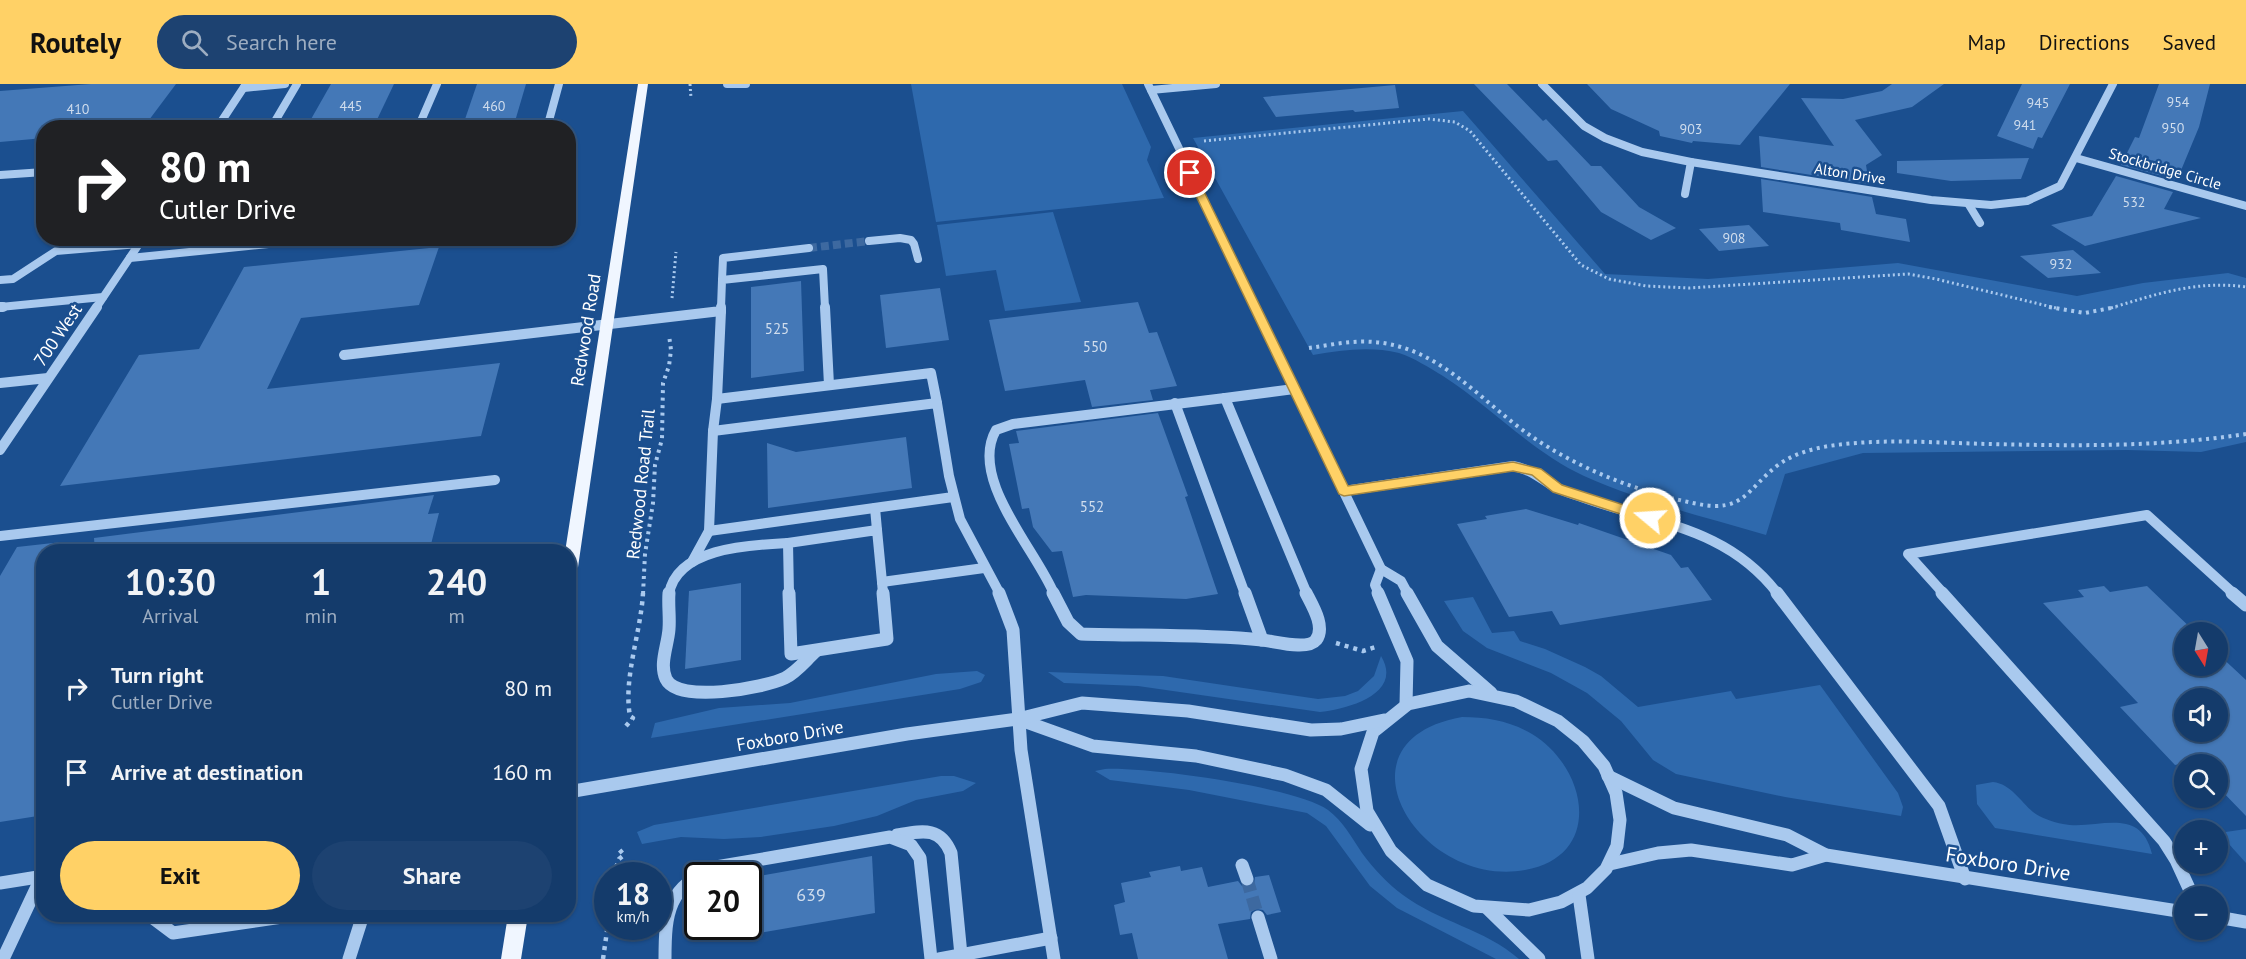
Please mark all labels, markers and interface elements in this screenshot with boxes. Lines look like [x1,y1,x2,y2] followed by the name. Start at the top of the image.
[157,15,577,69] search box
[30,24,121,61] text: Routely
[178,26,211,59] icon: search
[226,28,337,56] text: Search here
[1967,29,2006,56] text: Map
[2039,29,2130,56] text: Directions
[2163,29,2216,56] text: Saved
[2167,93,2190,111] house number: 954
[2027,94,2049,112] house number: 945
[340,97,362,115] house number: 445
[483,97,506,115] house number: 460
[67,100,90,118] house number: 410
[2014,116,2036,134] house number: 941
[2162,119,2185,137] house number: 950
[1680,120,1702,138] house number: 903
[159,139,251,194] text: 80 m
[2107,143,2224,194] street label: Stockbridge Circle
[60,144,138,222] icon: right
[1164,147,1215,198] pin
[1173,156,1206,189] icon: arrive
[1813,158,1887,189] street label: Alton Drive
[159,192,296,226] text: Cutler Drive
[2123,193,2145,211] house number: 532
[1723,229,1745,247] house number: 908
[2050,255,2072,273] house number: 932
[565,272,606,388] street label: Redwood Road
[28,299,87,371] street label: 700 West
[765,319,789,338] house number: 525
[1083,337,1107,356] house number: 550
[621,407,660,560] street label: Redwood Road Trail
[1618,486,1682,550] position arrow
[1080,497,1104,516] house number: 552
[125,558,216,605] text: 10:30
[311,558,331,605] text: 1
[426,558,487,605] text: 240
[142,603,198,629] text: Arrival
[305,603,337,629] text: min
[449,603,465,629] text: m
[2174,622,2228,676] north arrow
[2174,622,2228,940] map controls
[111,661,203,689] text: Turn right
[60,672,93,705] icon: right
[504,674,552,702] text: 80 m
[2174,688,2228,742] button: sound
[111,689,213,715] text: Cutler Drive
[735,715,845,756] street label: Foxboro Drive
[2174,754,2228,808] button: search
[60,756,93,789] icon: arrive
[111,758,303,786] text: Arrive at destination
[492,758,552,786] text: 160 m
[2174,820,2228,874] button: +
[1944,840,2072,887] street label: Foxboro Drive
[60,841,300,910] button: Exit
[312,841,552,910] button: Share
[684,862,762,940] speed limit sign: 20
[616,874,650,913] text: 18
[796,883,826,906] house number: 639
[2174,886,2228,940] button: −
[617,907,649,926] text: km/h

